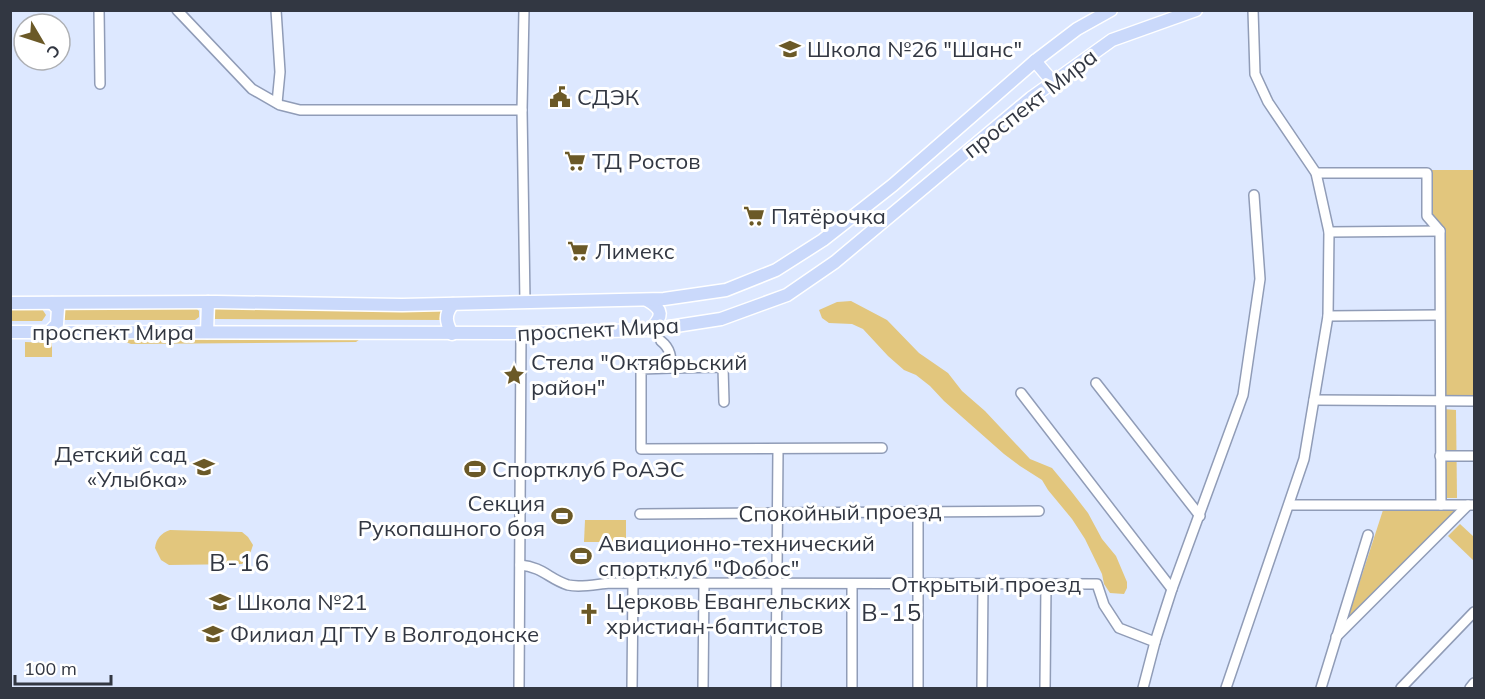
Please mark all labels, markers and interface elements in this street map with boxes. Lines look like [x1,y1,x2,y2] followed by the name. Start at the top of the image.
[12,12,72,72] north arrow
[807,35,1022,63] place label: Школа №26 "Шанс"
[778,37,802,61] school or university icon: Школа №26 "Шанс"
[42,41,65,62] text: С
[958,42,1102,164] street label: проспект Мира
[577,83,640,111] place label: СДЭК
[548,85,572,109] public building icon: СДЭК
[592,147,701,175] place label: ТД Ростов
[563,149,587,173] supermarket icon: ТД Ростов
[771,202,886,230] place label: Пятёрочка
[742,204,766,228] supermarket icon: Пятёрочка
[595,237,675,265] place label: Лимекс
[566,239,590,263] supermarket icon: Лимекс
[516,311,680,347] street label: проспект Мира
[32,318,194,346] street label: проспект Мира
[531,348,747,401] place label: Стела "Октябрьский район"
[502,363,526,387] place icon: Стела "Октябрьский район"
[54,440,187,493] place label: Детский сад «Улыбка»
[192,455,216,479] school or university icon: Детский сад «Улыбка»
[492,455,685,483] place label: Спортклуб РоАЭС
[463,457,487,481] sports icon: Спортклуб РоАЭС
[358,489,545,542] place label: Секция Рукопашного боя
[738,496,942,528] street label: Спокойный проезд
[550,504,574,528] sports icon: Секция Рукопашного боя
[598,529,875,582] place label: Авиационно-технический спортклуб "Фобос"
[569,544,593,568] sports icon: Авиационно-технический спортклуб "Фобос"
[209,547,271,577] district label: В-16
[891,570,1081,598] street label: Открытый проезд
[606,587,851,640] place label: Церковь Евангельских христиан-баптистов
[237,588,368,616] place label: Школа №21
[208,590,232,614] school or university icon: Школа №21
[861,597,923,627] district label: В-15
[577,602,601,626] church icon: Церковь Евангельских христиан-баптистов
[230,620,539,648] place label: Филиал ДГТУ в Волгодонске
[201,622,225,646] school or university icon: Филиал ДГТУ в Волгодонске
[15,648,111,686] scale bar
[24,657,77,680] text: 100 m

